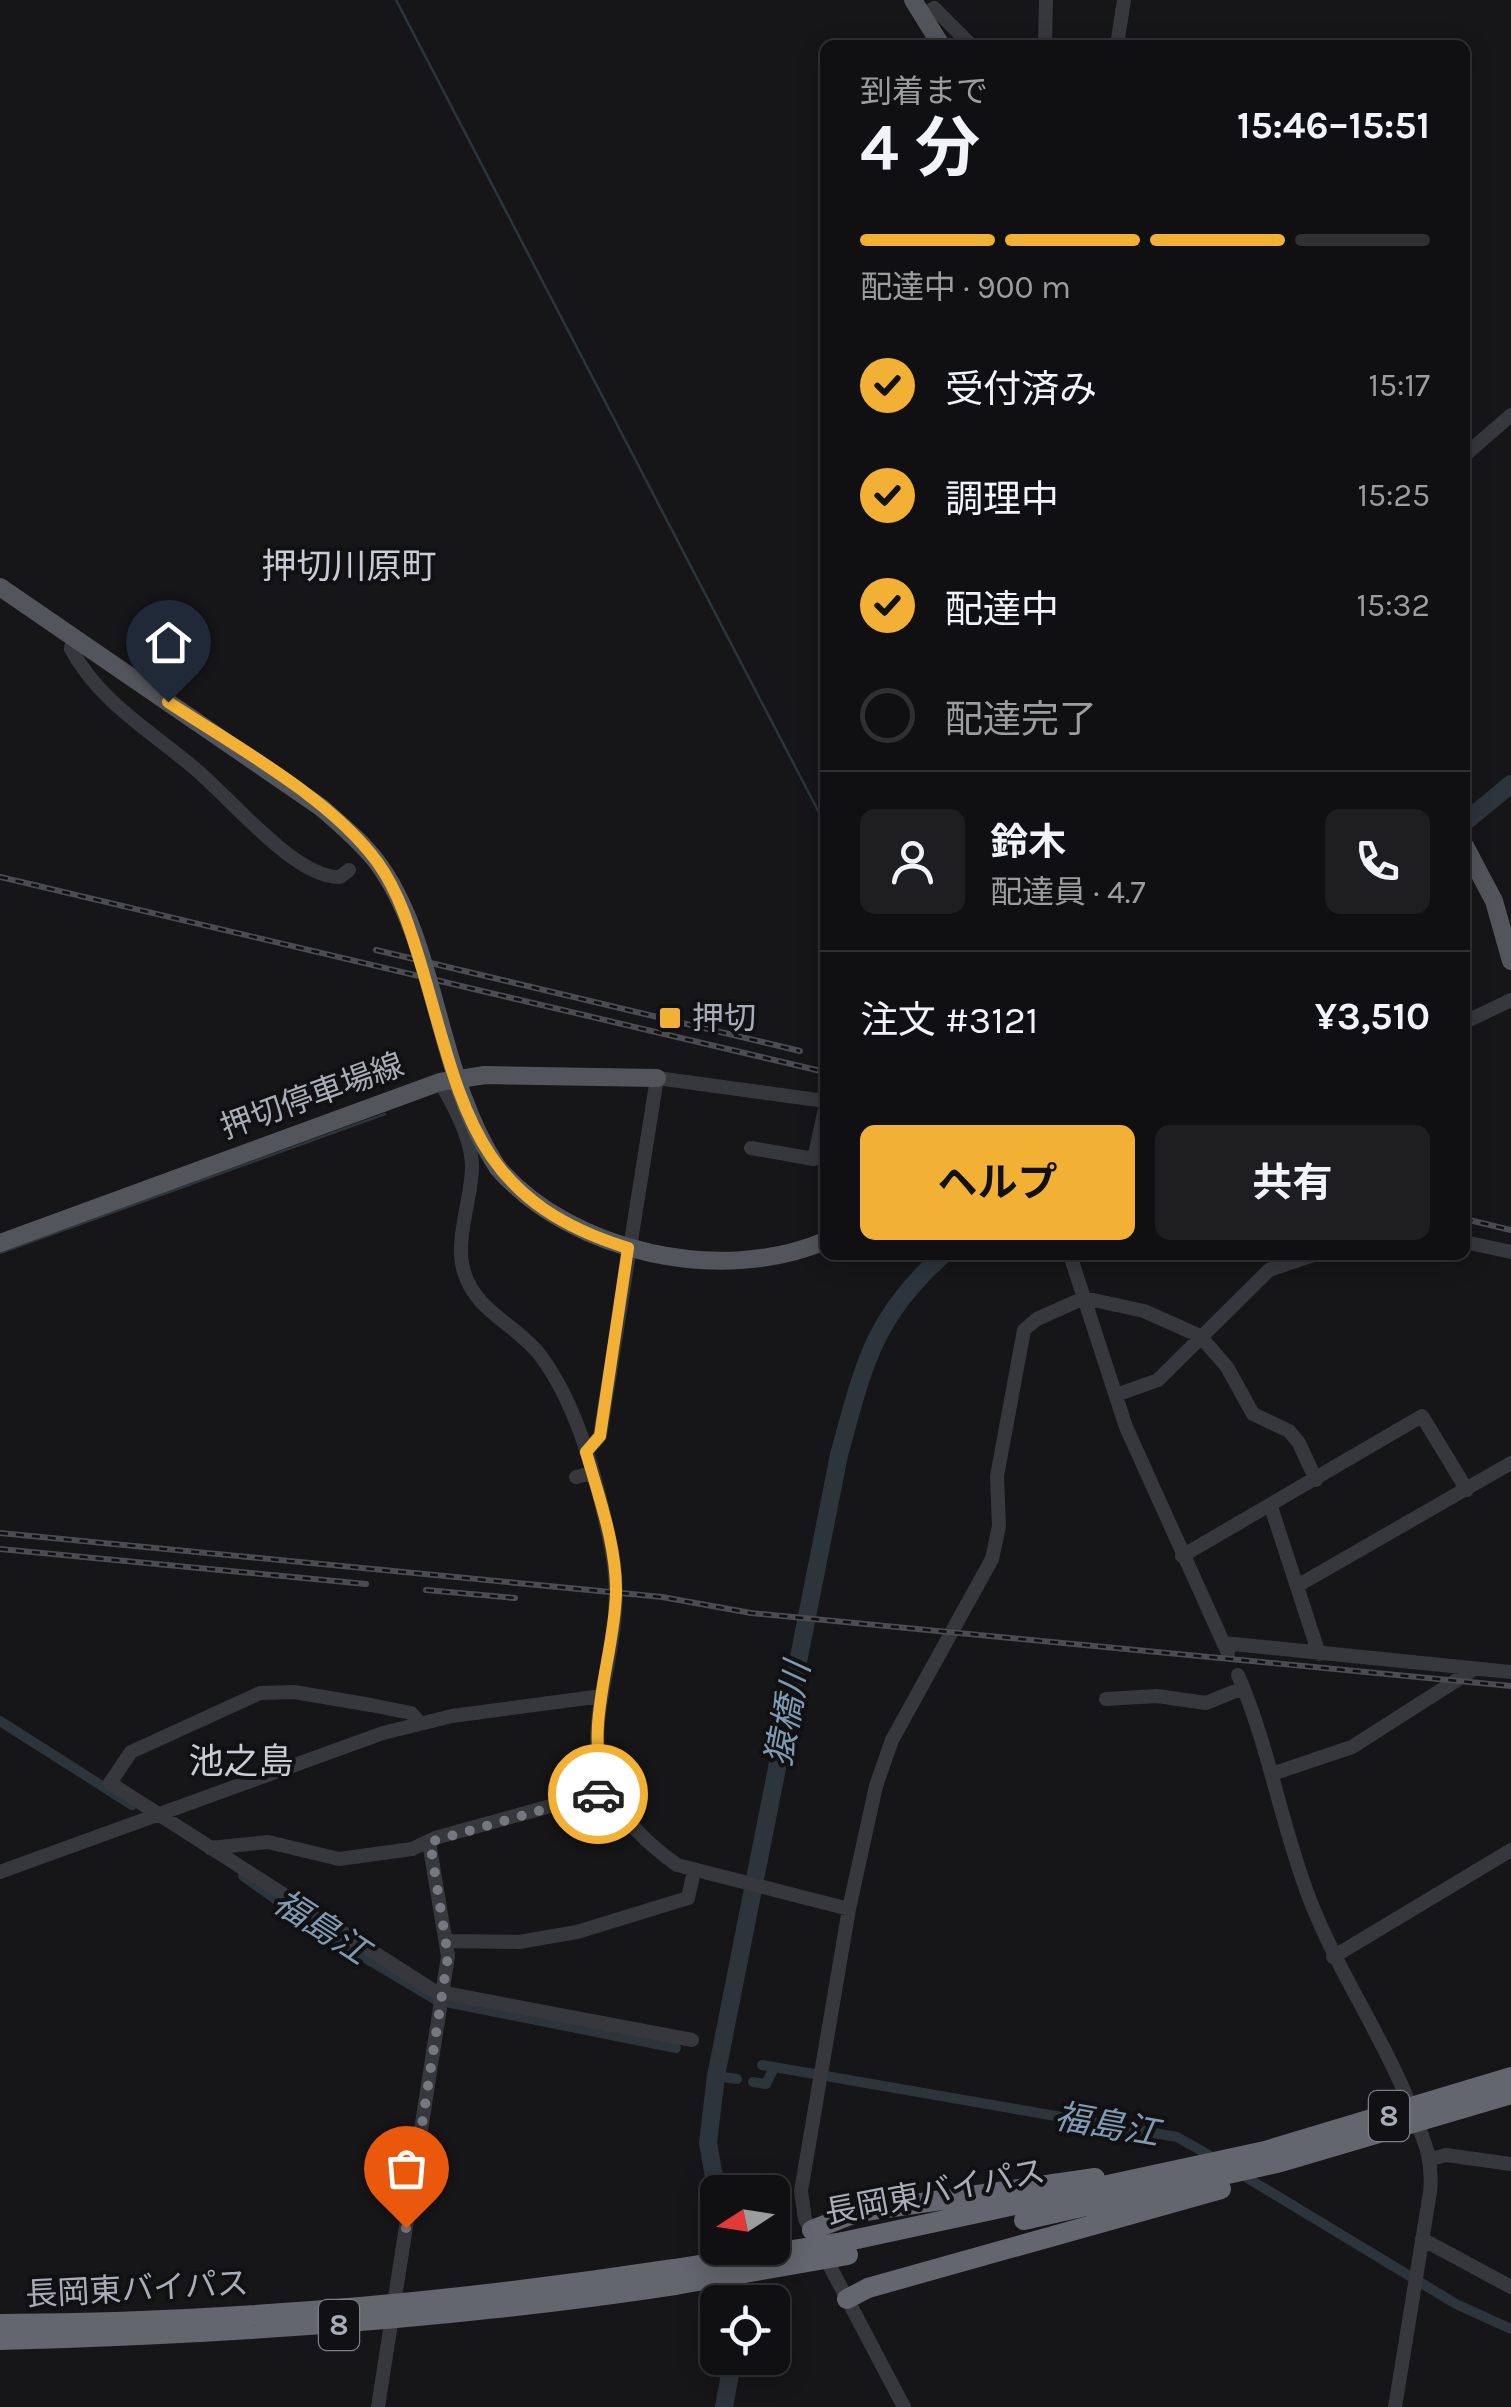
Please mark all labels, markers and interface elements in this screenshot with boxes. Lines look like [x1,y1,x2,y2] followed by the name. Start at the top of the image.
[860,73,988,110] text: 到着まで
[1237,103,1430,148] text: 15:46–15:51
[860,110,980,186] text: 4 分
[860,269,1071,306] text: 配達中 · 900 m
[860,358,915,413] icon: check
[945,367,1097,412] text: 受付済み
[1368,367,1430,404] text: 15:17
[860,468,915,523] icon: check
[945,477,1059,522] text: 調理中
[1357,477,1430,514] text: 15:25
[261,546,437,587] district label: 押切川原町
[860,578,915,633] icon: check
[945,587,1059,632] text: 配達中
[1357,587,1430,624] text: 15:32
[126,600,211,703] pin
[141,615,196,670] icon: home
[945,697,1097,742] text: 配達完了
[860,809,965,914] button: person
[1325,809,1430,914] button: phone
[990,820,1066,865] text: 鈴木
[990,874,1146,911] text: 配達員 · 4.7
[1315,994,1430,1039] text: ¥3,510
[860,998,1038,1043] text: 注文 #3121
[692,1000,756,1037] place label: 押切
[657,1005,683,1031] marker: 押切
[215,1046,409,1146] street label: 押切停車場線
[860,1125,1135,1240] button: ヘルプ
[1155,1125,1430,1240] button: 共有
[758,1655,819,1769] water label: 猿橋川
[188,1741,294,1782] district label: 池之島
[548,1744,648,1844] courier
[571,1767,626,1822] icon: car
[266,1881,380,1975] water label: 福島江
[1369,2091,1409,2141] road number: 8
[1052,2096,1166,2155] water label: 福島江
[364,2126,449,2229] pin
[379,2141,434,2196] icon: bag
[822,2153,1048,2231] street label: 長岡東バイパス
[700,2175,790,2265] north arrow
[700,2175,790,2375] map controls
[24,2265,250,2313] street label: 長岡東バイパス
[700,2285,790,2375] button: locate
[319,2300,359,2350] road number: 8

